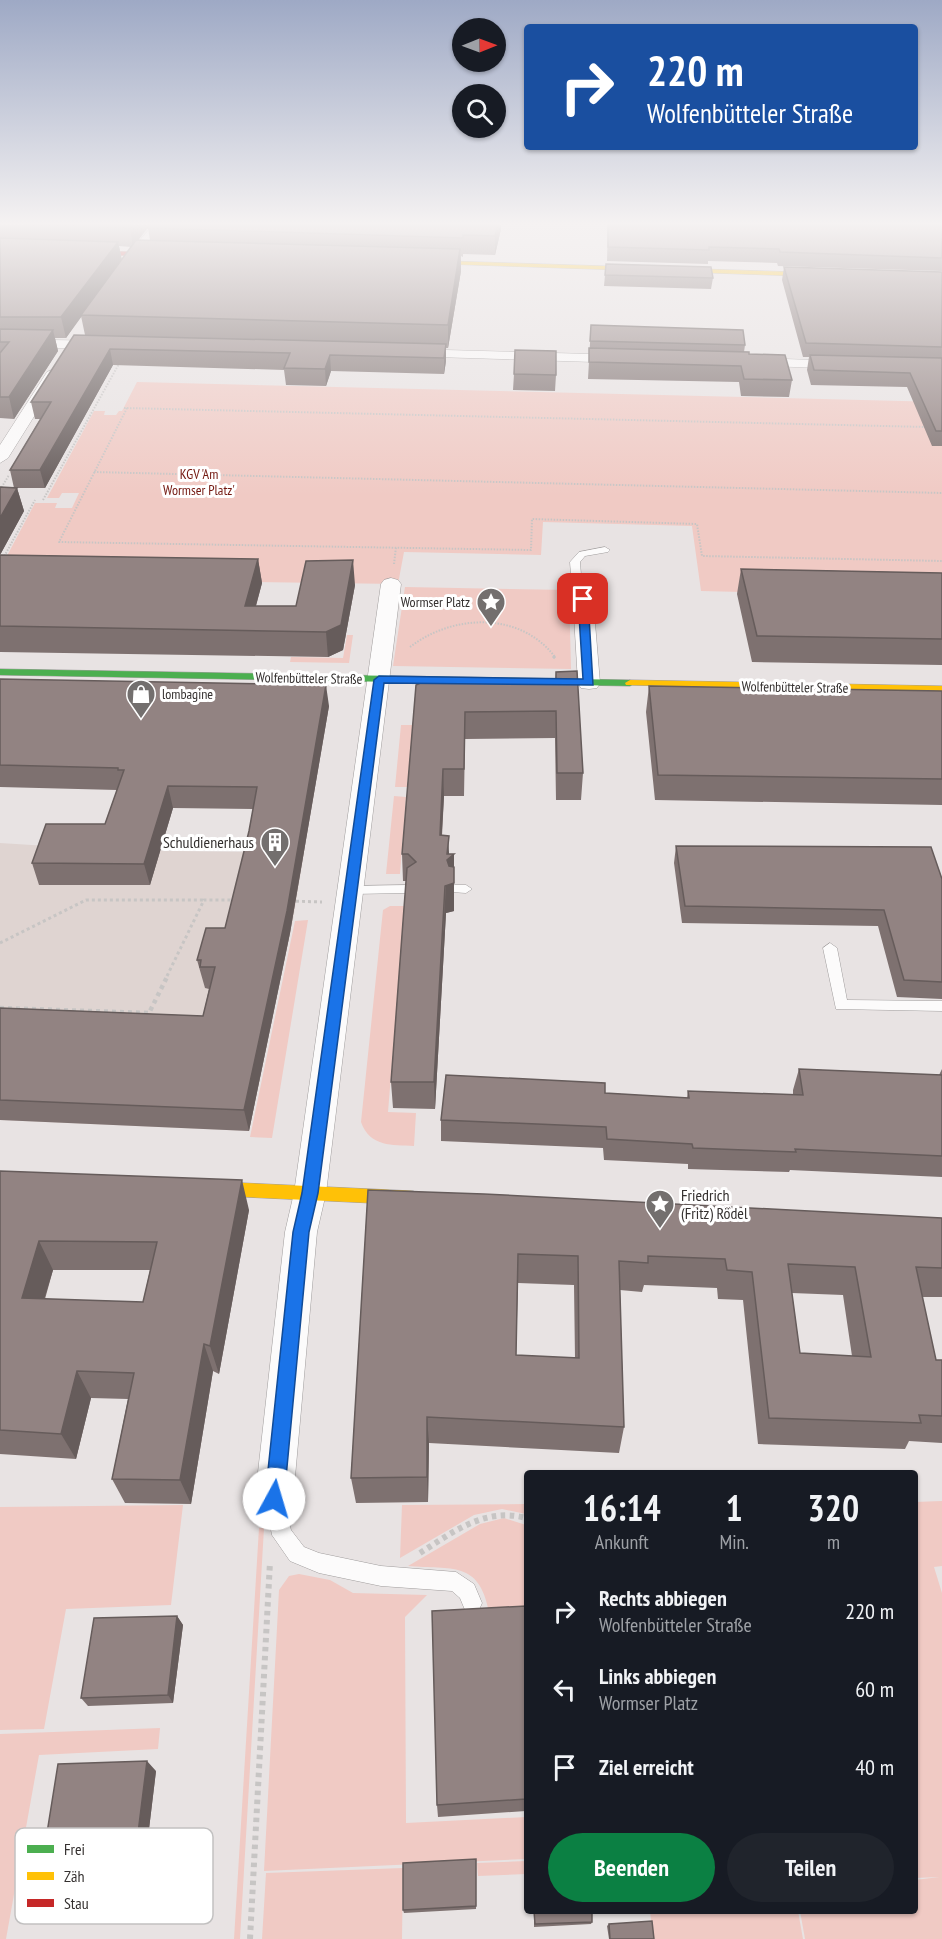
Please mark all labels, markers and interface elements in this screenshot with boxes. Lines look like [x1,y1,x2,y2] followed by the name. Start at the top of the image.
[452,18,506,72] north arrow
[452,18,506,138] map controls
[647,43,744,98] text: 220 m
[548,48,626,126] icon: right
[452,84,506,138] button: search
[647,96,853,130] text: Wolfenbütteler Straße
[163,465,235,499] park label: KGV 'Am Wormser Platz'
[557,573,608,624] pin
[566,582,599,615] icon: arrive
[475,586,507,628] place icon: Wormser Platz
[401,593,470,611] place label: Wormser Platz
[255,668,363,688] street label: Wolfenbütteler Straße
[741,677,849,697] street label: Wolfenbütteler Straße
[125,678,157,720] shop icon: lombagine
[162,685,213,703] place label: lombagine
[259,826,291,868] building icon: Schuldienerhaus
[163,832,254,852] place label: Schuldienerhaus
[681,1185,748,1223] place label: Friedrich (Fritz) Rödel
[644,1188,676,1230] place icon: Friedrich (Fritz) Rödel
[242,1467,306,1531] position arrow
[583,1484,661,1531] text: 16:14
[726,1484,743,1531] text: 1
[808,1484,859,1531] text: 320
[595,1529,649,1555] text: Ankunft
[719,1529,749,1555] text: Min.
[827,1529,840,1555] text: m
[599,1584,727,1612] text: Rechts abbiegen
[548,1595,581,1628] icon: right
[845,1597,894,1625] text: 220 m
[599,1612,752,1638] text: Wolfenbütteler Straße
[599,1662,716,1690] text: Links abbiegen
[548,1673,581,1706] icon: left
[855,1675,894,1703] text: 60 m
[599,1690,698,1716] text: Wormser Platz
[548,1751,581,1784] icon: arrive
[599,1753,694,1781] text: Ziel erreicht
[855,1753,894,1781] text: 40 m
[15,1828,213,1924] legend
[548,1833,715,1902] button: Beenden
[727,1833,894,1902] button: Teilen
[64,1839,85,1859] text: Frei
[64,1866,84,1886] text: Zäh
[64,1893,89,1913] text: Stau

